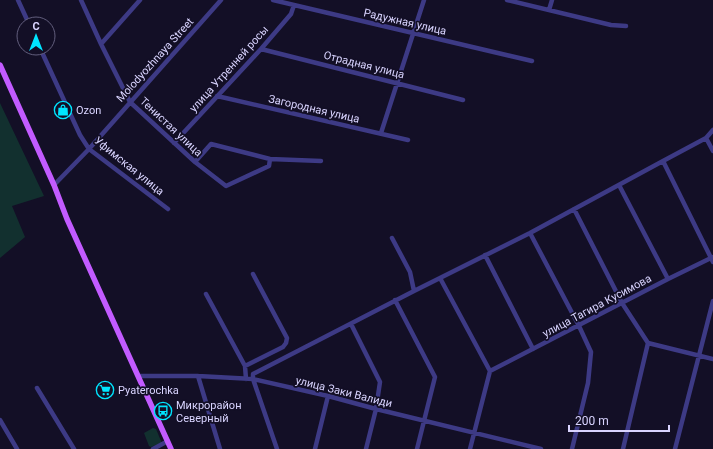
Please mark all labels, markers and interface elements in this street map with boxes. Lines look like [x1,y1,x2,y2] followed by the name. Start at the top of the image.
[362,6,448,38] street label: Радужная улица
[114,15,196,105] street label: Molodyozhnaya Street
[16,16,56,56] north arrow
[32,20,40,33] text: С
[187,23,271,115] street label: улица Утренней росы
[322,49,406,81] street label: Отрадная улица
[267,92,361,126] street label: Загородная улица
[137,95,205,159] street label: Тенистая улица
[53,100,73,120] shop icon: Ozon
[76,104,101,117] place label: Ozon
[92,134,166,198] street label: Уфимская улица
[540,272,654,340] street label: улица Тагира Кусимова
[294,374,394,410] street label: улица Заки Валиди
[95,380,115,400] supermarket icon: Pyaterochka
[118,384,179,397] place label: Pyaterochka
[176,399,241,425] place label: Микрорайон Северный
[153,401,173,421] bus stop icon: Микрорайон Северный
[569,407,669,433] scale bar
[575,414,609,428] text: 200 m

